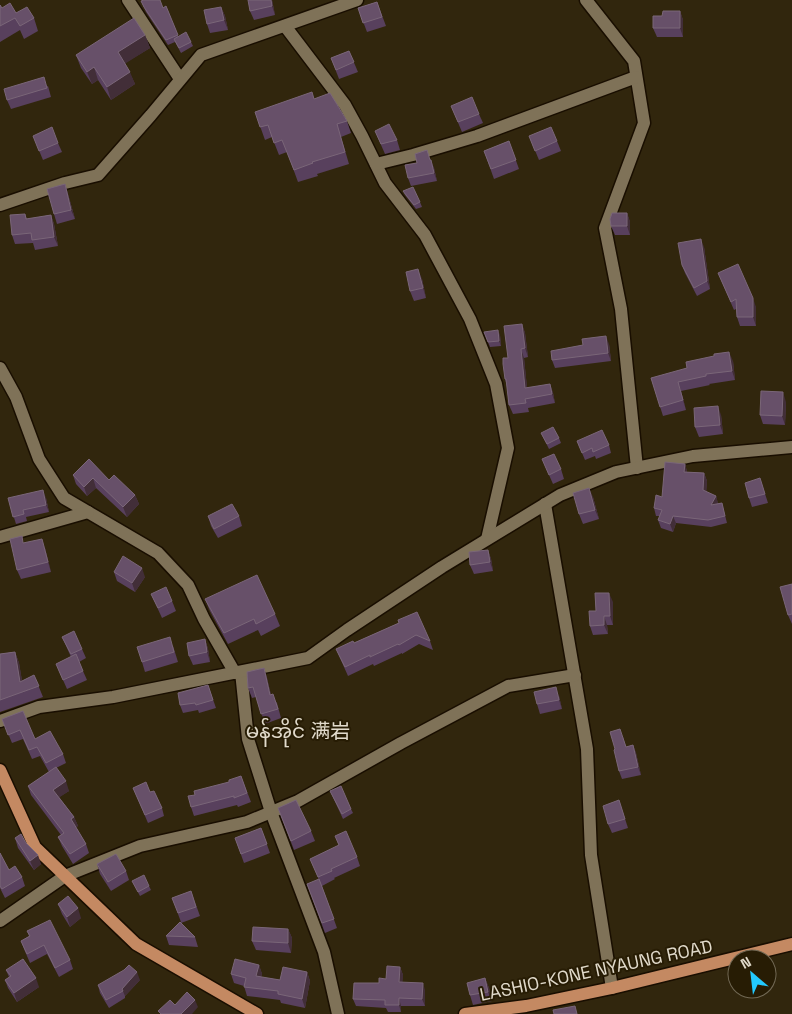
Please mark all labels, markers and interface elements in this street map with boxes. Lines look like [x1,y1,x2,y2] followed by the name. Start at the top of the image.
[246,717,350,748] district label: မန်အိုင် 满岩
[478,934,714,1006] street label: LASHIO-KONE NYAUNG ROAD
[727,949,777,999] north arrow
[738,952,754,973] text: N

